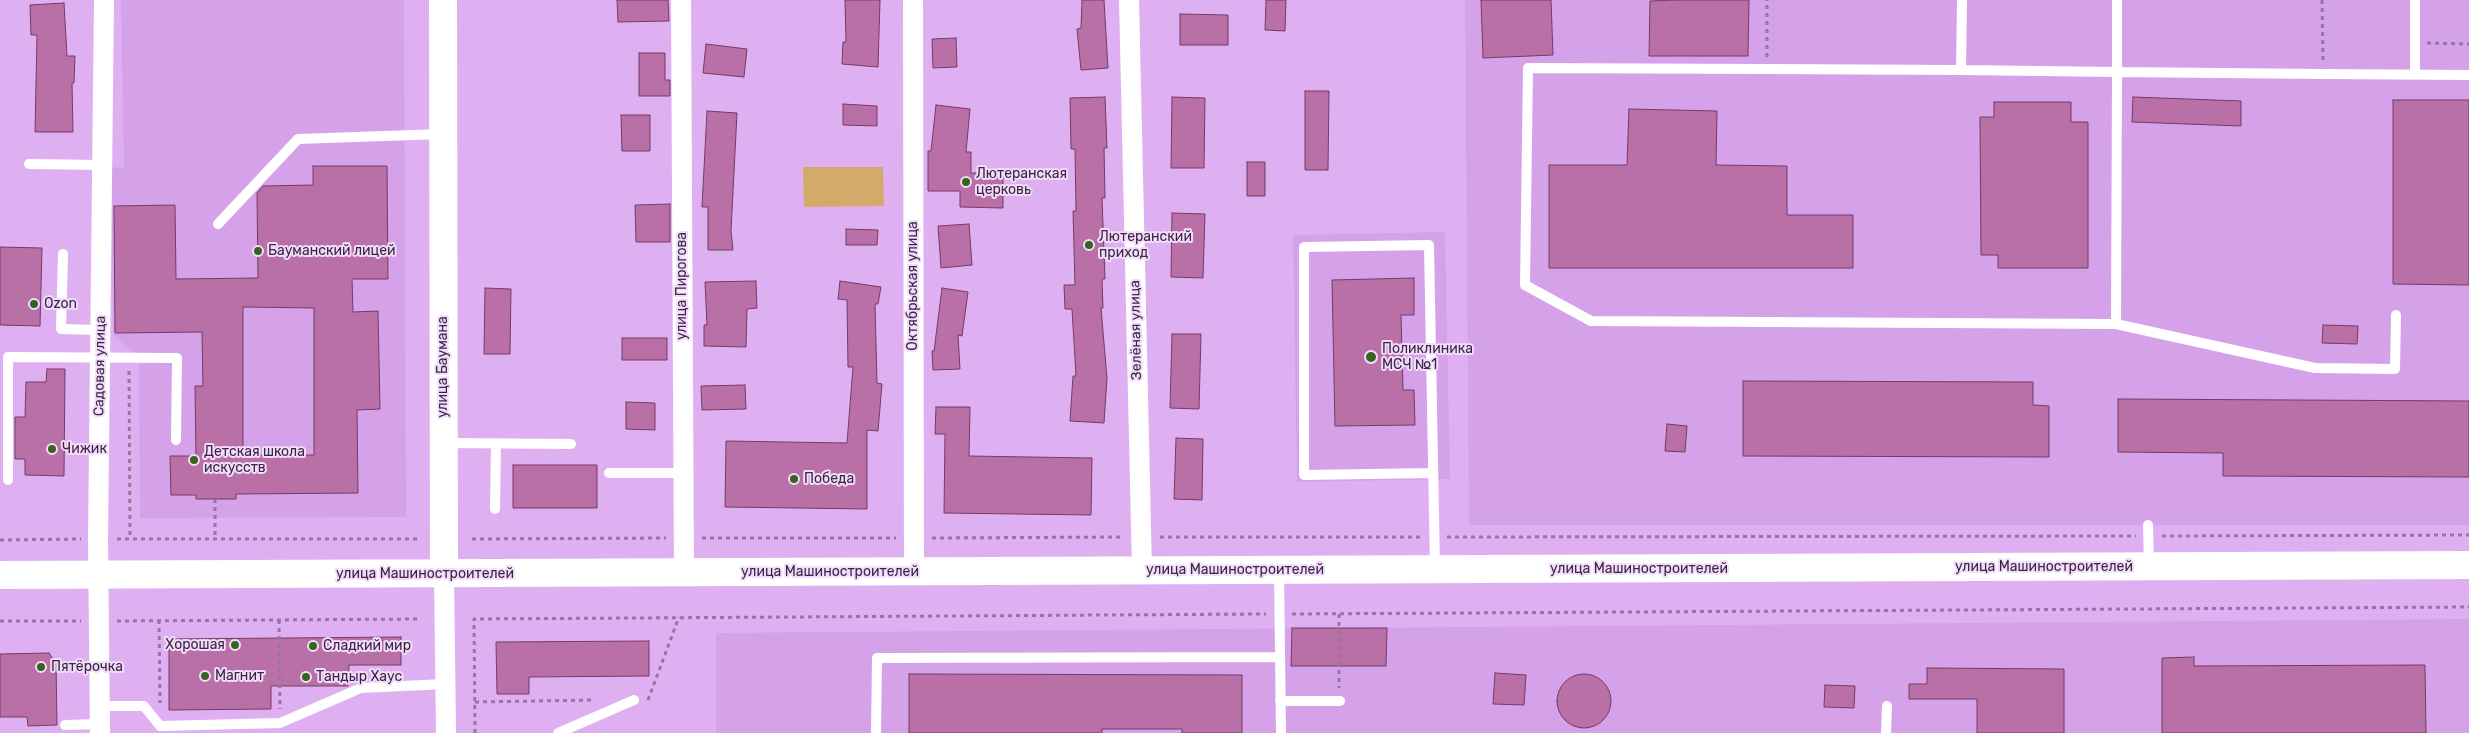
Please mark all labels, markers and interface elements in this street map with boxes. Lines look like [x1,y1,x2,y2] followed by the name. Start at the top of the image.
[976,166,1067,198] place label: Лютеранская церковь
[960,176,972,188] marker: Лютеранская церковь
[905,221,921,351] street label: Октябрьская улица
[1099,229,1192,262] place label: Лютеранский приход
[674,232,690,340] street label: улица Пирогова
[1083,239,1095,251] marker: Лютеранский приход
[268,243,396,259] place label: Бауманский лицей
[252,245,264,257] marker: Бауманский лицей
[1127,280,1145,380] street label: Зелёная улица
[44,296,77,312] place label: Ozon
[28,298,40,310] marker: Ozon
[91,316,109,416] street label: Садовая улица
[435,316,451,418] street label: улица Баумана
[1382,341,1473,374] place label: Поликлиника МСЧ №1
[1364,350,1378,364] marker: Поликлиника МСЧ №1
[62,441,107,457] place label: Чижик
[46,443,58,455] marker: Чижик
[204,444,305,477] place label: Детская школа искусств
[188,454,200,466] marker: Детская школа искусств
[804,471,854,487] place label: Победа
[788,473,800,485] marker: Победа
[1955,559,2133,575] street label: улица Машиностроителей
[1550,561,1728,577] street label: улица Машиностроителей
[1146,562,1324,578] street label: улица Машиностроителей
[741,564,919,580] street label: улица Машиностроителей
[336,566,514,582] street label: улица Машиностроителей
[165,637,225,653] place label: Хорошая
[323,638,411,654] place label: Сладкий мир
[229,639,241,651] marker: Хорошая
[307,640,319,652] marker: Сладкий мир
[51,659,123,675] place label: Пятёрочка
[35,661,47,673] marker: Пятёрочка
[215,668,264,684] place label: Магнит
[316,669,402,685] place label: Тандыр Хаус
[199,670,211,682] marker: Магнит
[300,671,312,683] marker: Тандыр Хаус

